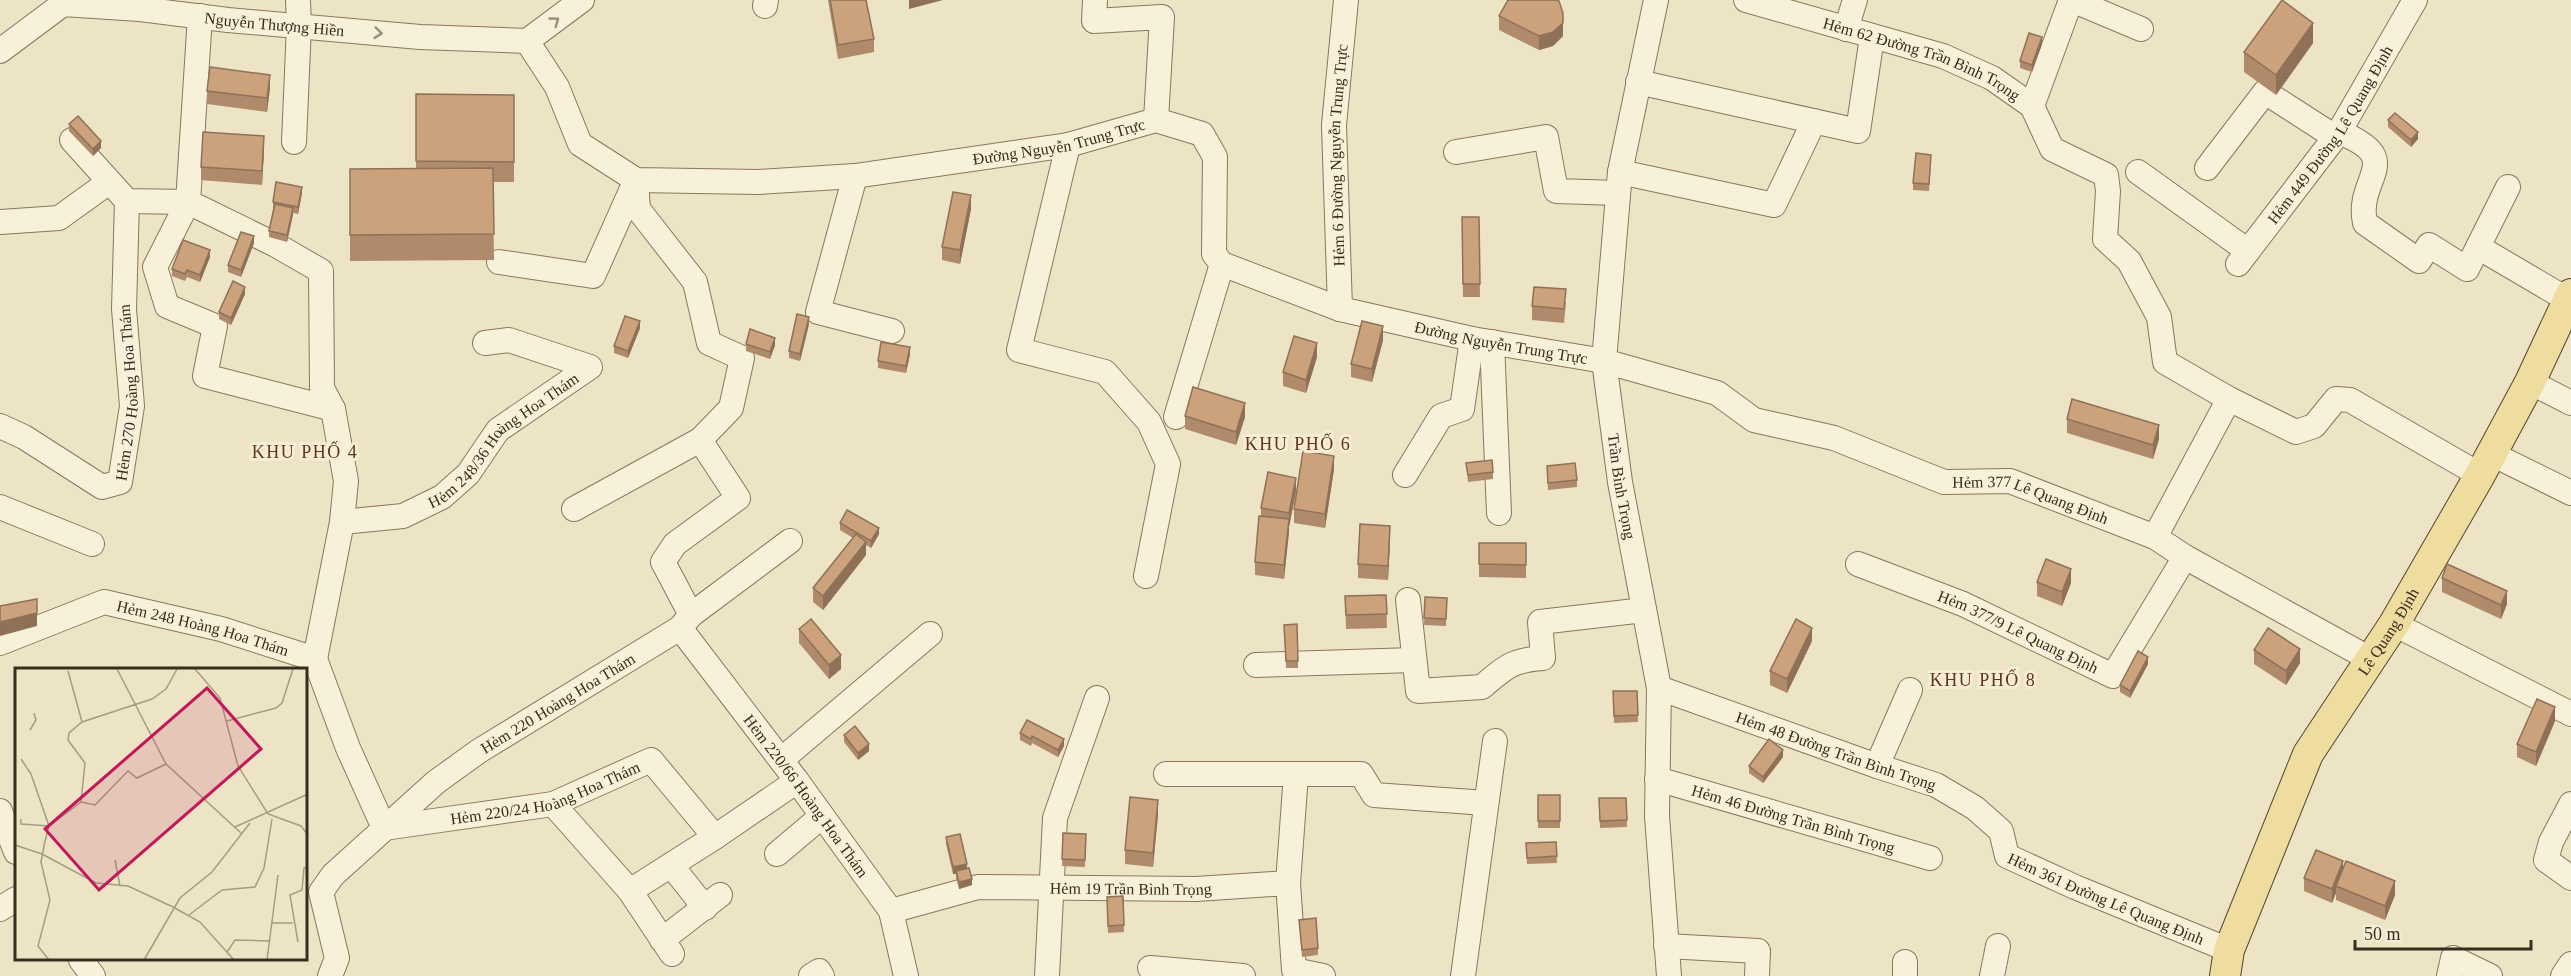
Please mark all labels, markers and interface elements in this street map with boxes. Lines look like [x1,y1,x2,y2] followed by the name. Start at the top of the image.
[203,9,345,39] street label: Nguyễn Thượng Hiền
[1821,14,2023,105] street label: Hẻm 62 Đường Trần Bình Trọng
[548,17,559,28] one-way arrow
[373,26,382,39] one-way arrow
[1326,43,1351,267] street label: Hẻm 6 Đường Nguyễn Trung Trực
[2264,43,2396,227] street label: Hẻm 449 Đường Lê Quang Định
[972,116,1147,168] street label: Đường Nguyễn Trung Trực
[112,303,141,482] street label: Hẻm 270 Hoàng Hoa Thám
[1413,318,1589,367] street label: Đường Nguyễn Trung Trực
[425,369,582,512] street label: Hẻm 248/36 Hoàng Hoa Thám
[1605,432,1639,541] street label: Trần Bình Trọng
[1245,433,1351,454] district label: KHU PHỐ 6
[252,441,358,462] district label: KHU PHỐ 4
[1952,473,2111,527] street label: Hẻm 377 Lê Quang Định
[2355,585,2422,678] street label: Lê Quang Định
[1936,587,2101,677] street label: Hẻm 377/9 Lê Quang Định
[115,597,291,659] street label: Hẻm 248 Hoàng Hoa Thám
[478,649,639,757] street label: Hẻm 220 Hoàng Hoa Thám
[15,668,308,961] inset map
[1930,669,2036,690] district label: KHU PHỐ 8
[1734,708,1938,794] street label: Hẻm 48 Đường Trần Bình Trọng
[740,711,872,881] street label: Hẻm 220/66 Hoàng Hoa Thám
[449,758,643,827] street label: Hẻm 220/24 Hoàng Hoa Thám
[1690,782,1897,857] street label: Hẻm 46 Đường Trần Bình Trọng
[2005,850,2206,948] street label: Hẻm 361 Đường Lê Quang Định
[1050,880,1212,898] street label: Hẻm 19 Trần Bình Trọng
[2355,913,2530,951] scale bar
[2364,924,2401,944] text: 50 m

